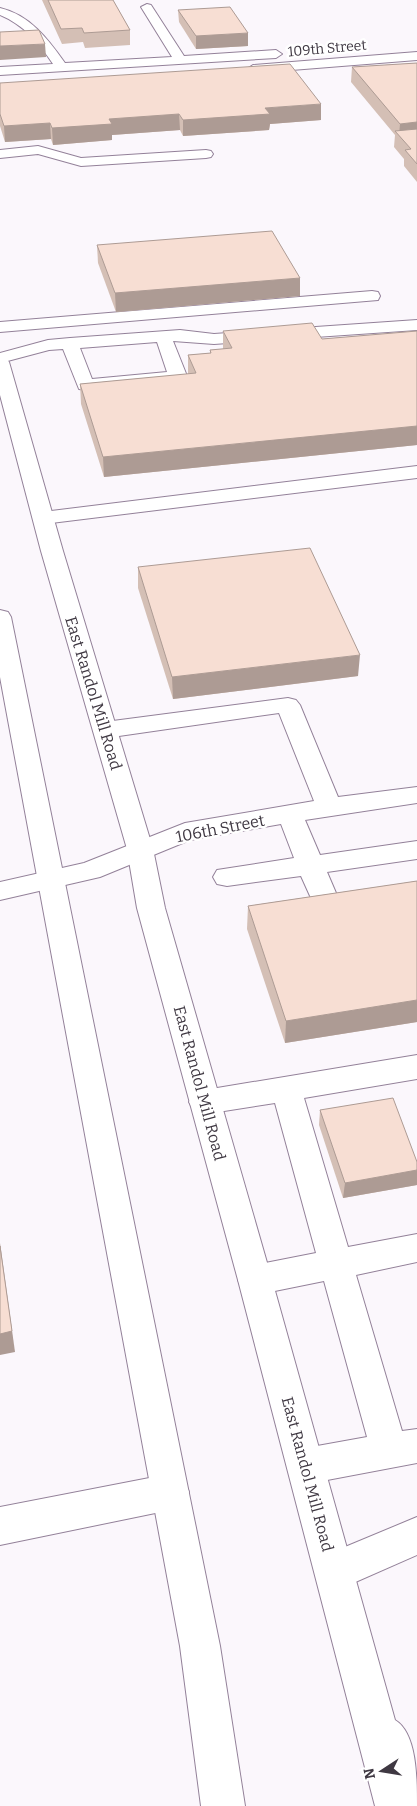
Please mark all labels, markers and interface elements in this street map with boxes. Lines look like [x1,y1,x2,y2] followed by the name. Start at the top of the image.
[287,37,367,60] street label: 109th Street
[61,614,126,773] street label: East Randol Mill Road
[174,811,266,846] street label: 106th Street
[170,1004,229,1163] street label: East Randol Mill Road
[278,1395,337,1554] street label: East Randol Mill Road
[357,1746,407,1796] north arrow
[360,1766,379,1781] text: N

